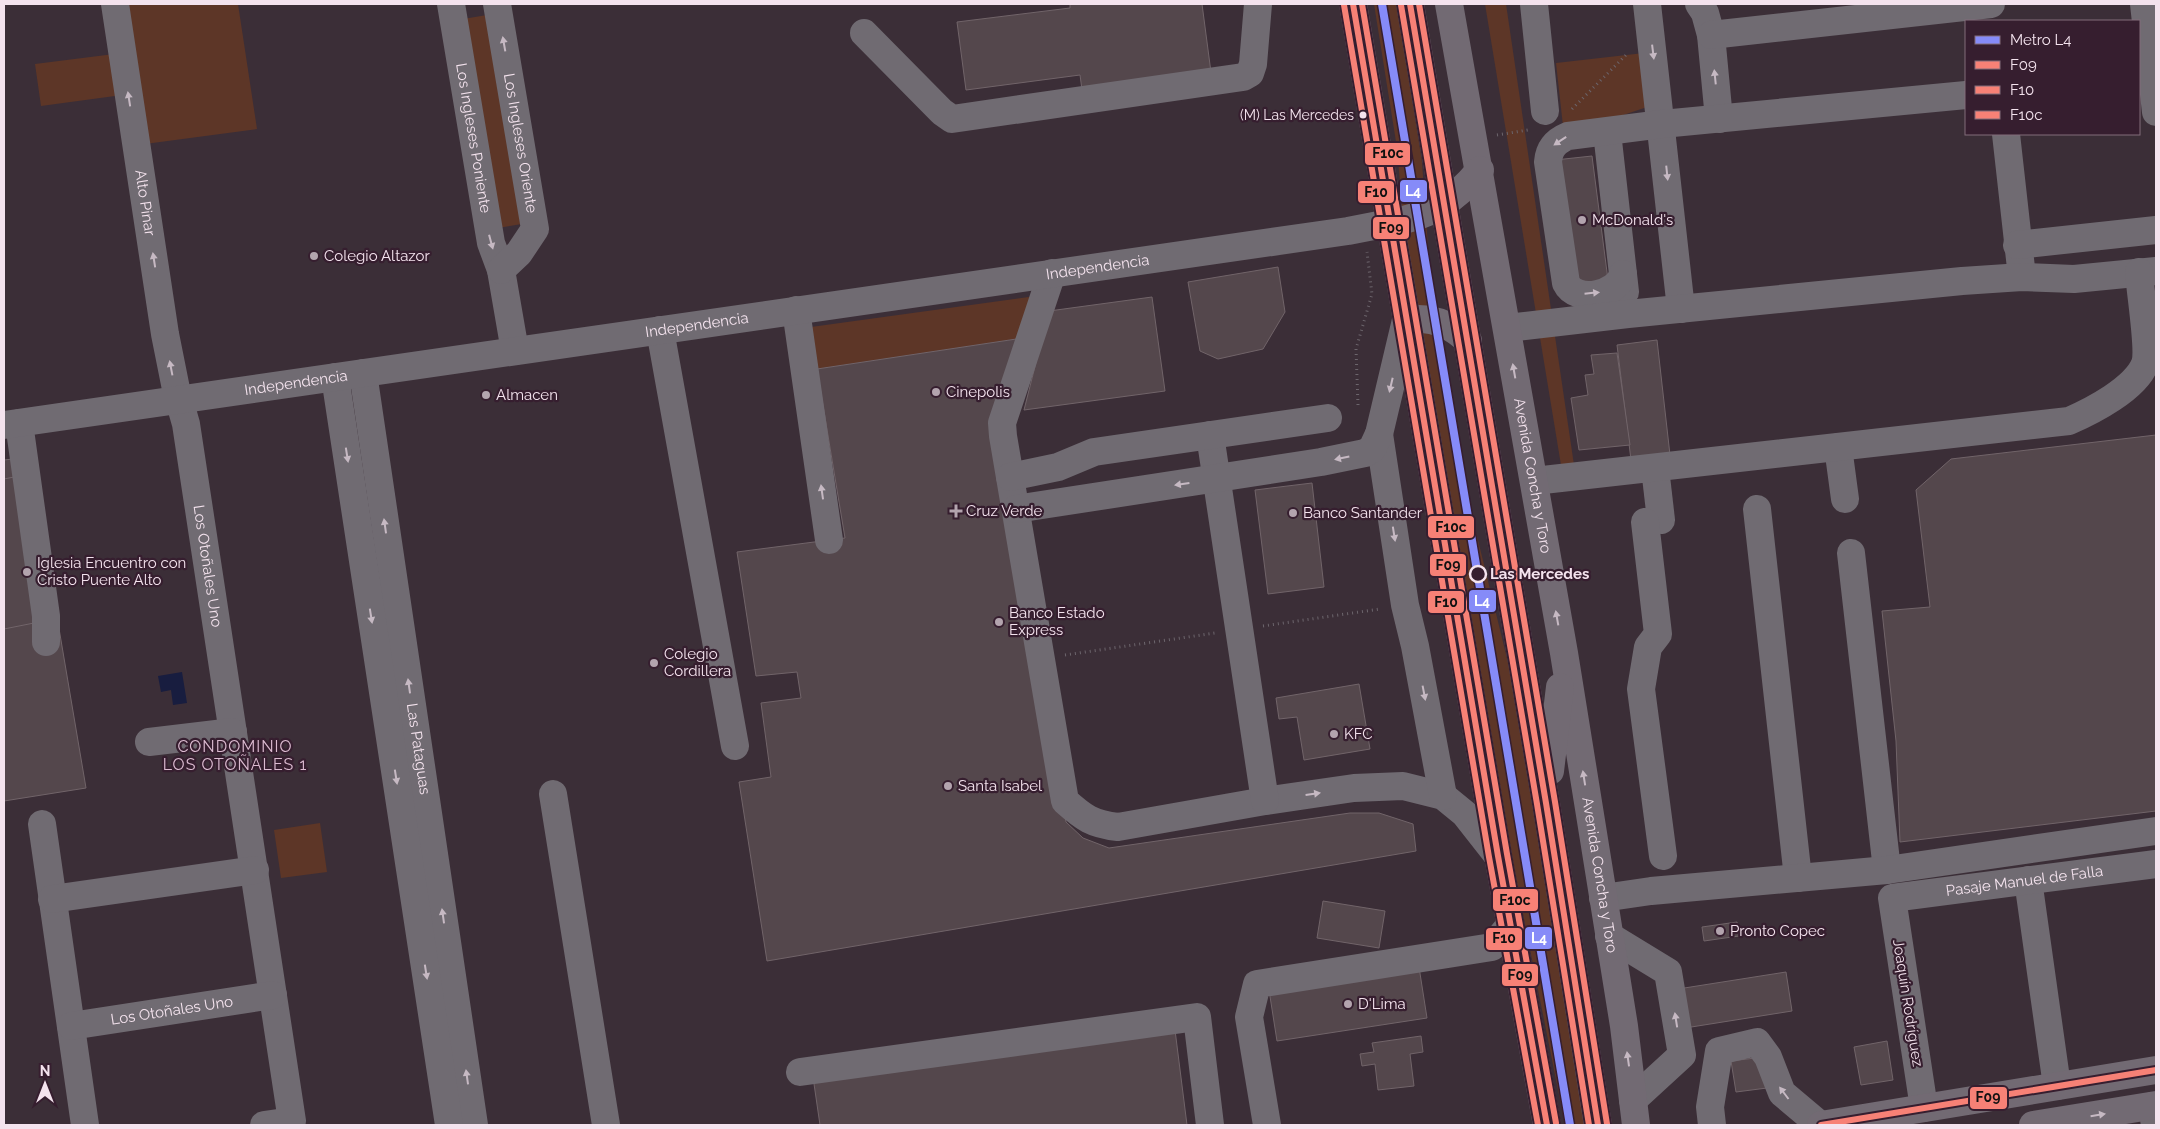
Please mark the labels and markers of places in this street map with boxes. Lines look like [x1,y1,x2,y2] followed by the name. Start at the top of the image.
[1240,107,1354,123] place label: (M) Las Mercedes
[1358,110,1368,120] marker: (M) Las Mercedes
[1592,211,1673,229] place label: McDonald's
[1576,214,1588,226] marker: McDonald's
[324,247,430,265] place label: Colegio Altazor
[308,250,320,262] marker: Colegio Altazor
[946,383,1010,401] place label: Cinepolis
[496,386,558,404] place label: Almacen
[930,386,942,398] marker: Cinepolis
[480,389,492,401] marker: Almacen
[966,502,1043,520] place label: Cruz Verde
[1303,504,1423,522] place label: Banco Santander
[950,505,962,517] marker: Cruz Verde
[1287,507,1299,519] marker: Banco Santander
[37,554,186,589] place label: Iglesia Encuentro con Cristo Puente Alto
[1469,565,1487,583] marker: Las Mercedes
[1490,565,1589,583] place label: Las Mercedes
[21,566,33,578] marker: Iglesia Encuentro con Cristo Puente Alto
[1009,604,1105,639] place label: Banco Estado Express
[993,616,1005,628] marker: Banco Estado Express
[664,645,731,680] place label: Colegio Cordillera
[648,657,660,669] marker: Colegio Cordillera
[1344,725,1373,743] place label: KFC
[1328,728,1340,740] marker: KFC
[958,777,1043,795] place label: Santa Isabel
[942,780,954,792] marker: Santa Isabel
[1730,922,1825,940] place label: Pronto Copec
[1714,925,1726,937] marker: Pronto Copec
[1358,995,1406,1013] place label: D'Lima
[1342,998,1354,1010] marker: D'Lima

